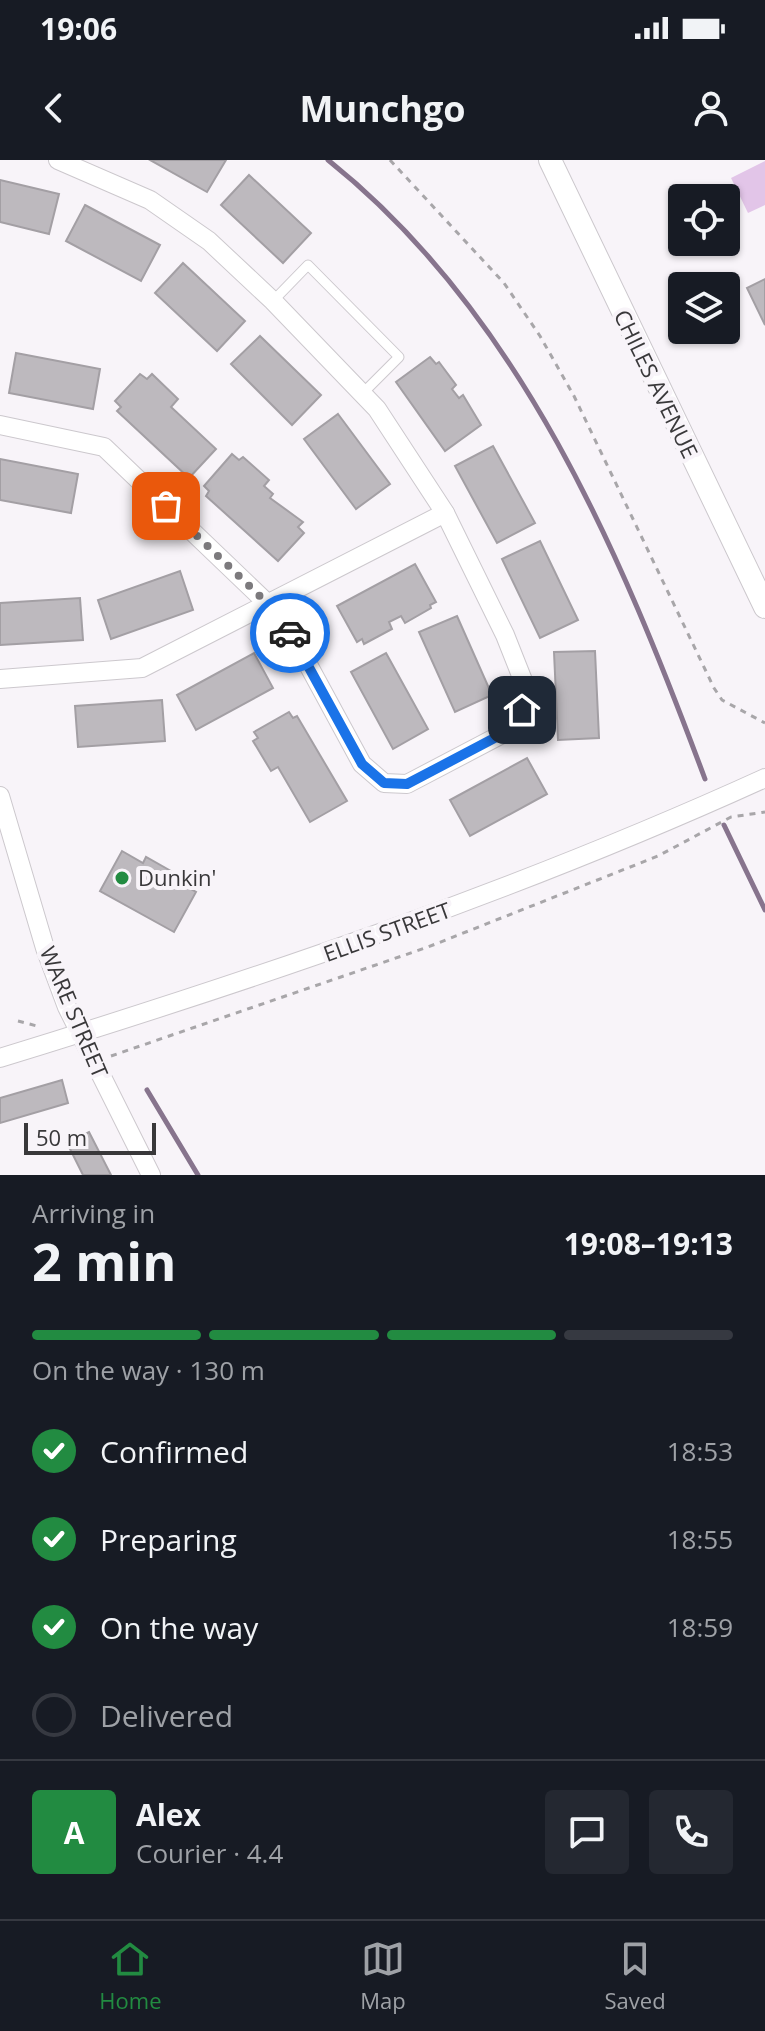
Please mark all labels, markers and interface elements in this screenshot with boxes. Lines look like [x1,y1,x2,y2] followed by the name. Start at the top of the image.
[40,8,117,49] text: 19:06
[299,84,466,133] text: Munchgo
[32,86,76,130] icon: back
[689,86,733,130] icon: person
[668,184,740,344] map controls
[668,184,740,256] button: locate
[668,272,740,344] button: layers
[608,304,706,463] street label: CHILES AVENUE
[132,472,200,540] pin
[144,484,188,528] icon: bag
[250,593,330,673] courier
[268,611,312,655] icon: car
[488,676,556,744] pin
[500,688,544,732] icon: home
[138,862,216,892] place label: Dunkin'
[113,869,131,887] marker: Dunkin'
[319,894,454,968] street label: ELLIS STREET
[34,941,116,1082] street label: WARE STREET
[24,1119,156,1155] scale bar
[36,1122,87,1152] text: 50 m
[32,1195,155,1231] text: Arriving in
[564,1223,733,1264] text: 19:08–19:13
[32,1225,176,1296] text: 2 min
[32,1352,265,1388] text: On the way · 130 m
[32,1429,76,1473] icon: check
[100,1431,248,1472] text: Confirmed
[667,1433,733,1469] text: 18:53
[32,1517,76,1561] icon: check
[100,1519,237,1560] text: Preparing
[667,1521,733,1557] text: 18:55
[32,1605,76,1649] icon: check
[100,1607,258,1648] text: On the way
[667,1609,733,1645] text: 18:59
[100,1695,233,1736] text: Delivered
[545,1790,629,1874] button: chat
[649,1790,733,1874] button: phone
[136,1794,201,1835] text: Alex
[64,1812,84,1853] text: A
[136,1835,283,1871] text: Courier · 4.4
[99,1937,162,2015] tab: Home
[360,1937,406,2015] tab: Map
[605,1937,666,2015] tab: Saved

